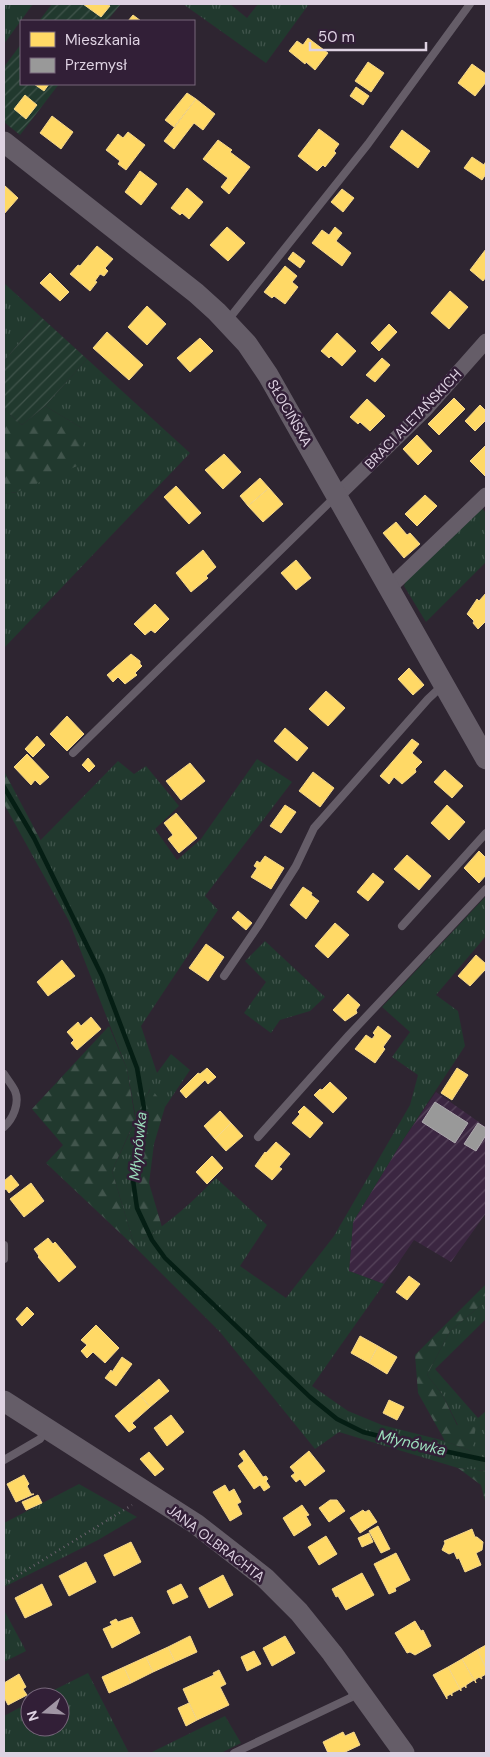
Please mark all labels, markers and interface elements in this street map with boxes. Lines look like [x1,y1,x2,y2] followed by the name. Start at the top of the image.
[20,20,195,85] legend
[310,20,426,52] scale bar
[318,27,355,47] text: 50 m
[65,30,140,50] text: Mieszkania
[65,55,127,75] text: Przemysł
[361,365,465,473] street label: BRACI ALETAŃSKICH
[264,376,316,450] street label: SŁOCIŃSKA
[124,1111,152,1181] water label: Młynówka
[376,1425,448,1461] water label: Młynówka
[163,1500,269,1586] street label: JANA OLBRACHTA
[20,1687,70,1737] north arrow
[22,1708,43,1724] text: N

